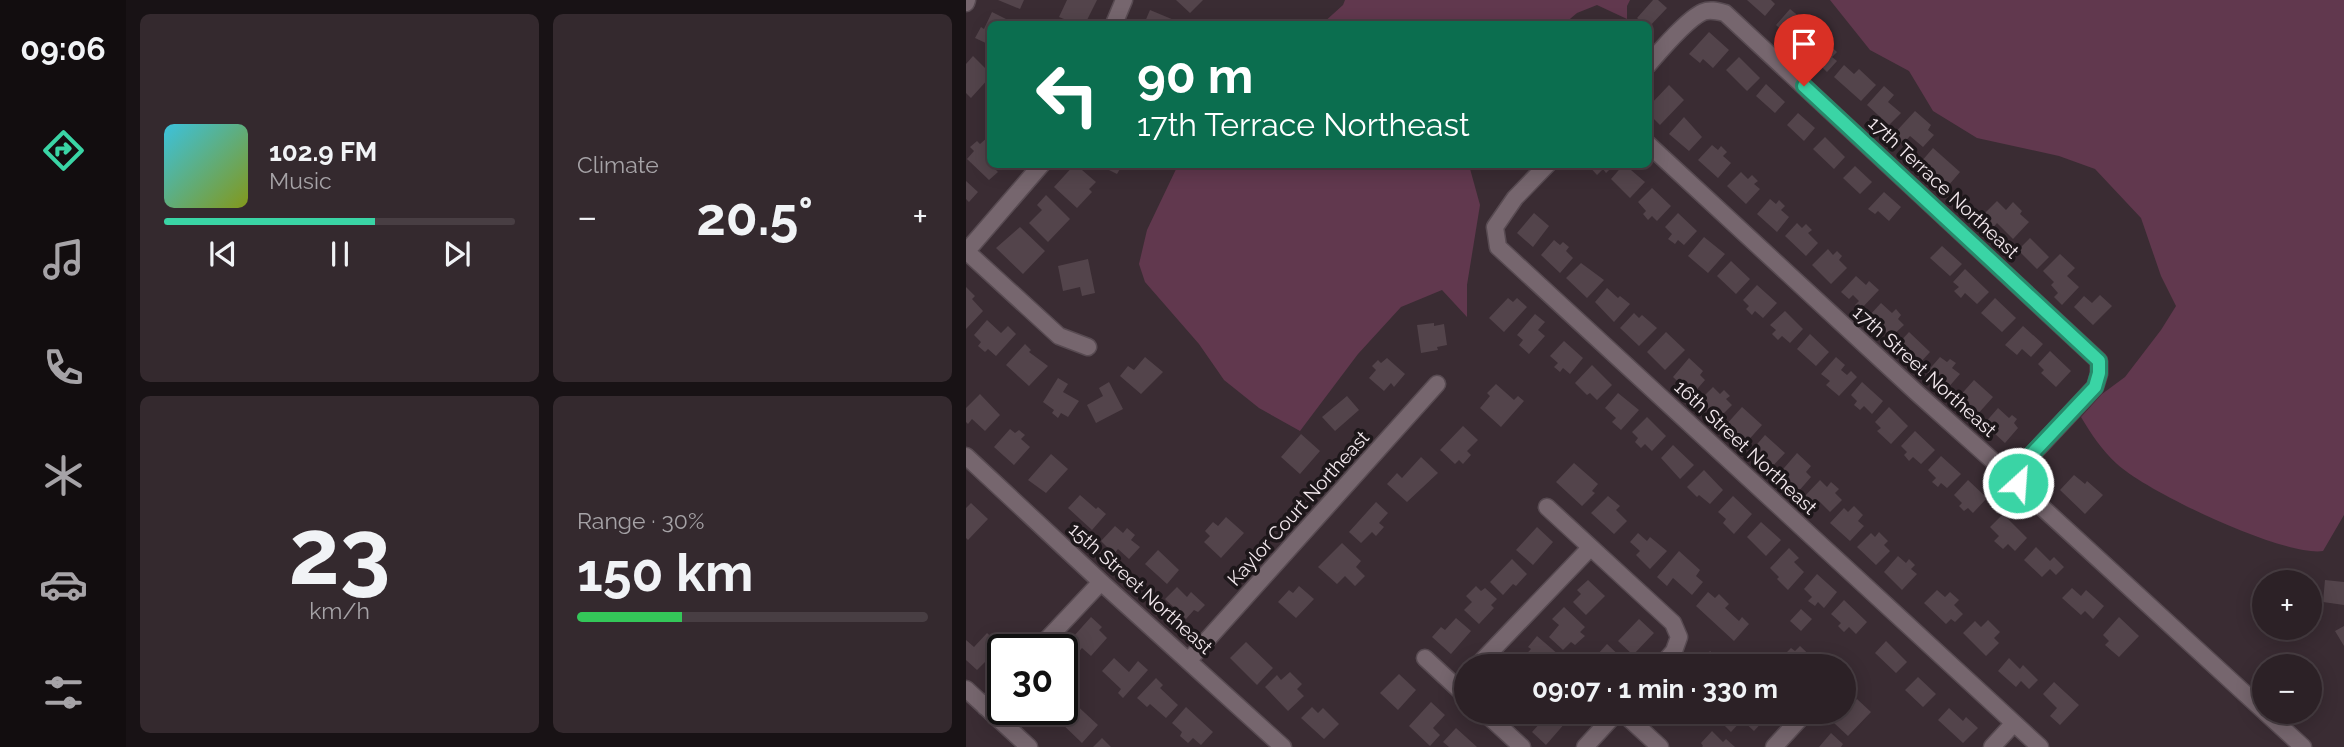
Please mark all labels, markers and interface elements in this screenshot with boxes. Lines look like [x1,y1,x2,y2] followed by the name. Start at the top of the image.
[1774,14,1834,86] pin
[1785,25,1823,63] icon: arrive
[20,30,106,67] text: 09:06
[1137,47,1253,104] text: 90 m
[1022,49,1113,140] icon: left
[1137,106,1470,143] text: 17th Terrace Northeast
[1864,112,2024,263] street label: 17th Terrace Northeast
[39,126,88,175] icon: directions
[269,137,377,167] text: 102.9 FM
[577,151,659,178] text: Climate
[269,167,332,194] text: Music
[697,186,813,247] text: 20.5°
[577,194,597,239] text: −
[912,194,928,239] text: +
[39,235,88,284] icon: music
[204,235,242,273] icon: previous
[321,235,359,273] icon: pause
[438,235,476,273] icon: next
[1849,301,2002,441] street label: 17th Street Northeast
[39,343,88,392] icon: phone
[1670,375,1822,519] street label: 16th Street Northeast
[1223,426,1374,590] street label: Kaylor Court Northeast
[1981,446,2055,520] position arrow
[39,451,88,500] icon: climate
[288,498,391,605] text: 23
[577,507,704,534] text: Range · 30%
[1065,518,1218,659] street label: 15th Street Northeast
[577,542,753,603] text: 150 km
[39,560,88,609] icon: car
[2252,570,2322,724] map controls
[2252,570,2322,640] button: +
[309,597,370,624] text: km/h
[987,634,1078,725] speed limit sign: 30
[2252,654,2322,724] button: −
[39,668,88,717] icon: filters
[1532,674,1778,704] text: 09:07 · 1 min · 330 m

